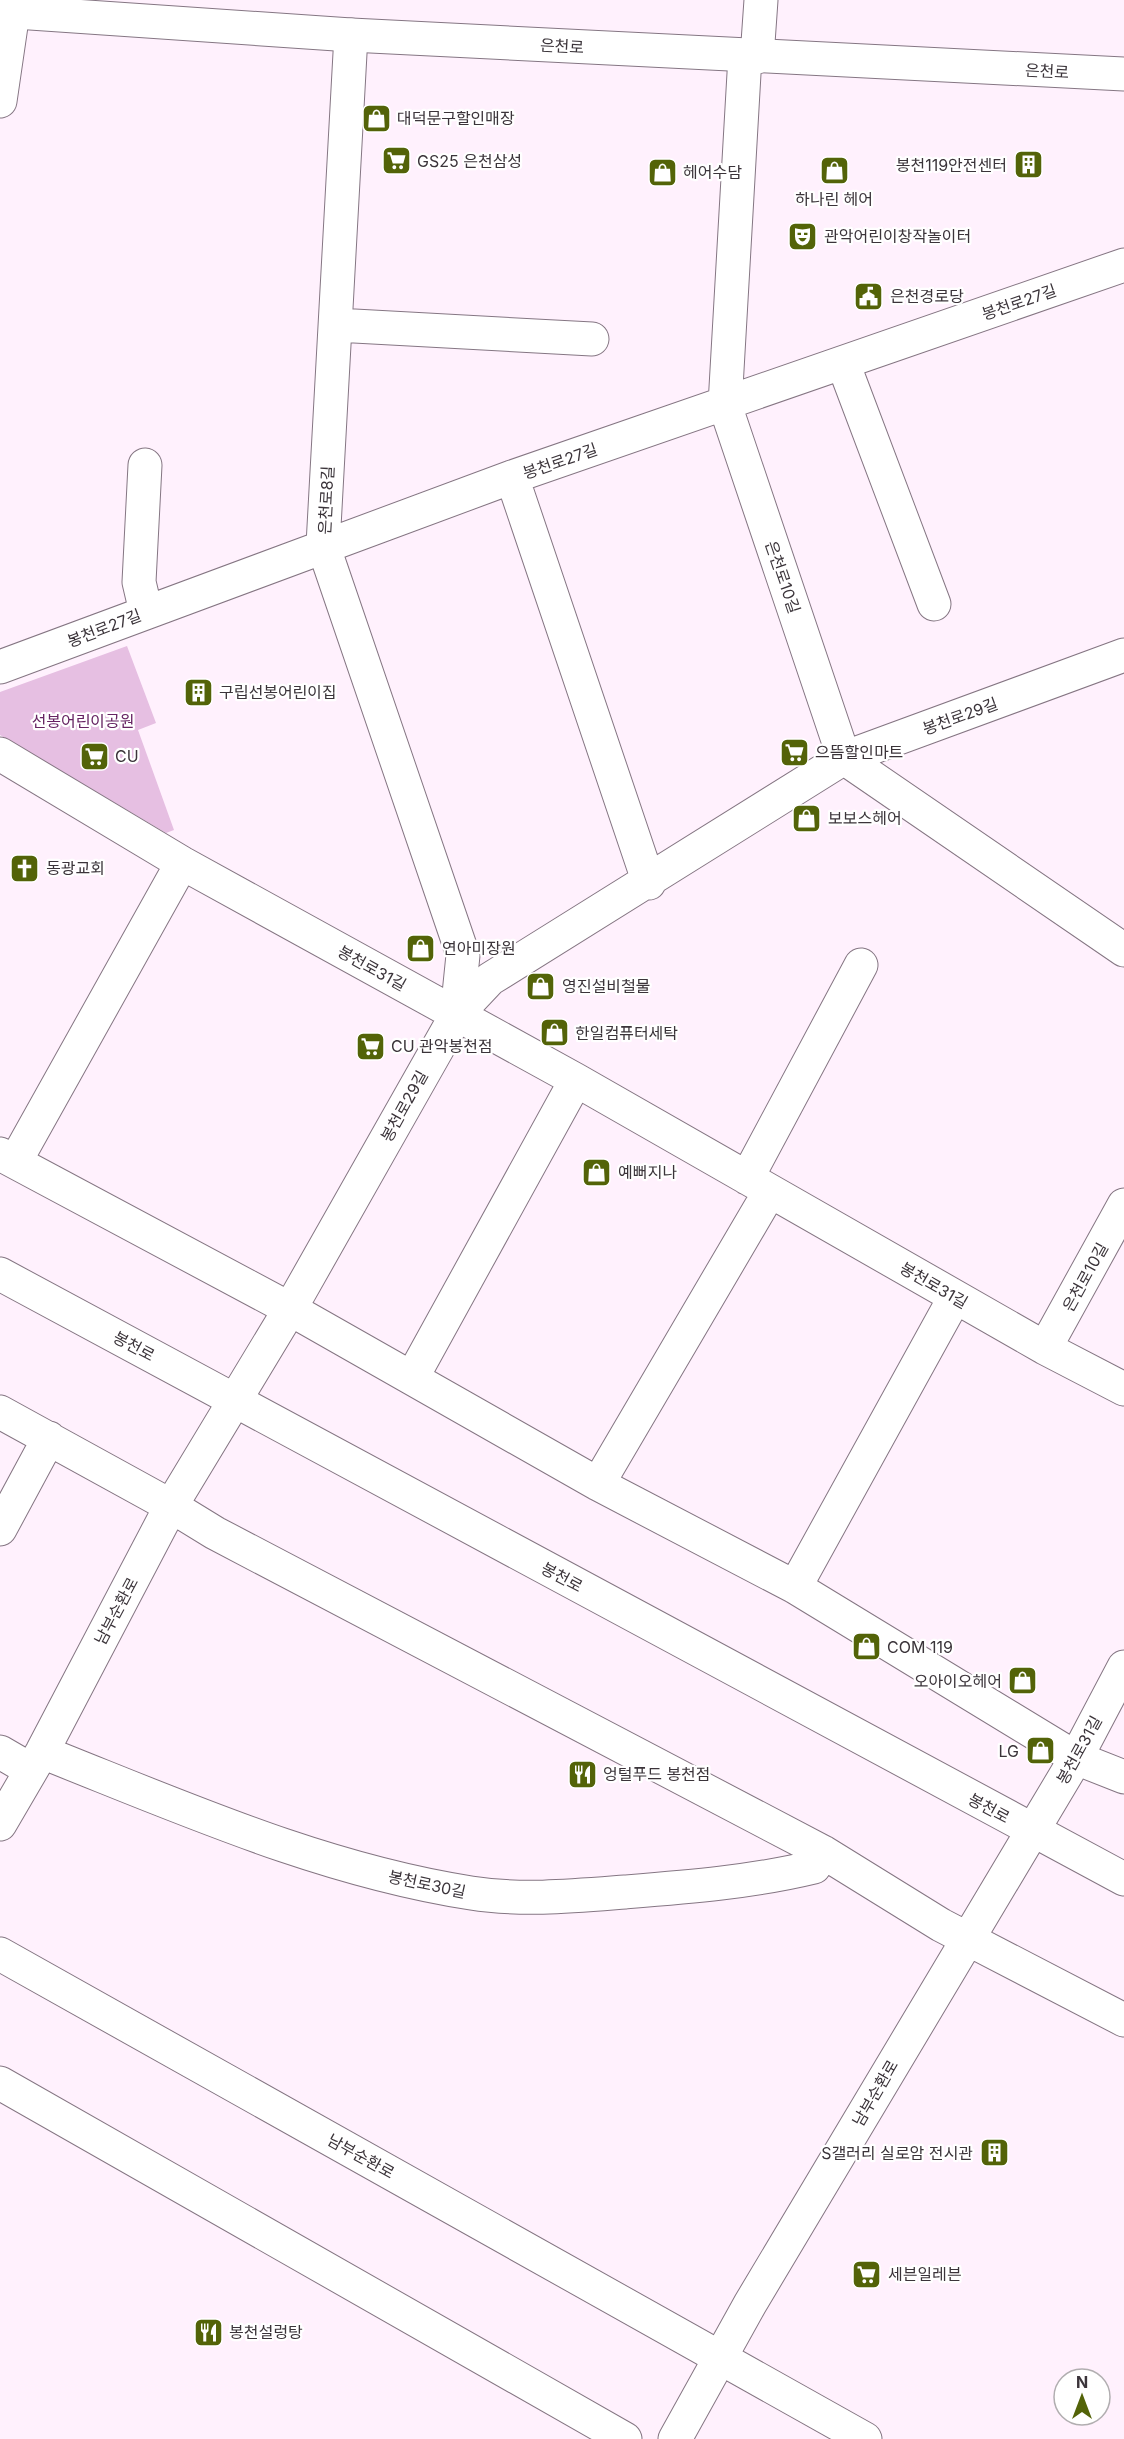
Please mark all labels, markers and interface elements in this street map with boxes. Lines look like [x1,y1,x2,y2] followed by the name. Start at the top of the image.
[539,35,585,57] street label: 은천로
[1024,60,1070,82] street label: 은천로
[360,102,392,134] shop icon: 대덕문구할인매장
[397,108,515,128] place label: 대덕문구할인매장
[380,145,412,177] supermarket icon: GS25 은천삼성
[1012,149,1044,181] building icon: 봉천119안전센터
[417,151,522,171] place label: GS25 은천삼성
[818,155,850,187] shop icon: 하나린 헤어
[896,155,1007,175] place label: 봉천119안전센터
[646,156,678,188] shop icon: 헤어수담
[683,162,742,182] place label: 헤어수담
[795,189,873,209] place label: 하나린 헤어
[787,220,819,252] theatre icon: 관악어린이창작놀이터
[824,226,971,246] place label: 관악어린이창작놀이터
[853,280,885,312] public building icon: 은천경로당
[979,280,1059,324] street label: 봉천로27길
[890,286,964,306] place label: 은천경로당
[520,439,600,483] street label: 봉천로27길
[314,465,338,535] street label: 은천로8길
[761,538,805,616] street label: 은천로10길
[64,605,144,651] street label: 봉천로27길
[182,676,214,708] building icon: 구립선봉어린이집
[219,682,337,702] place label: 구립선봉어린이집
[920,693,1000,739] street label: 봉천로29길
[31,711,135,731] park label: 선봉어린이공원
[778,736,810,768] supermarket icon: 으뜸할인마트
[78,740,110,772] supermarket icon: CU
[815,742,903,762] place label: 으뜸할인마트
[115,746,139,766] place label: CU
[791,802,823,834] shop icon: 보보스헤어
[828,808,902,828] place label: 보보스헤어
[9,852,41,884] church icon: 동광교회
[46,858,105,878] place label: 동광교회
[405,932,437,964] shop icon: 연아미장원
[442,938,516,958] place label: 연아미장원
[334,941,410,995] street label: 봉천로31길
[525,970,557,1002] shop icon: 영진설비철물
[562,976,650,996] place label: 영진설비철물
[538,1017,570,1049] shop icon: 한일컴퓨터세탁
[575,1023,678,1043] place label: 한일컴퓨터세탁
[354,1030,386,1062] supermarket icon: CU 관악봉천점
[391,1036,493,1056] place label: CU 관악봉천점
[376,1067,432,1145] street label: 봉천로29길
[581,1156,613,1188] shop icon: 예뻐지나
[618,1162,677,1182] place label: 예뻐지나
[1058,1239,1112,1315] street label: 은천로10길
[896,1258,972,1312] street label: 봉천로31길
[110,1327,158,1365] street label: 봉천로
[538,1558,586,1596] street label: 봉천로
[90,1574,142,1648] street label: 남부순환로
[850,1631,882,1663] shop icon: COM 119
[887,1637,953,1657] place label: COM 119
[1007,1665,1039,1697] shop icon: 오아이오헤어
[914,1671,1002,1691] place label: 오아이오헤어
[1052,1712,1106,1788] street label: 봉천로31길
[1024,1735,1056,1767] shop icon: LG
[998,1741,1019,1761] place label: LG
[566,1758,598,1790] restaurant icon: 엉털푸드 봉천점
[603,1764,711,1784] place label: 엉털푸드 봉천점
[965,1789,1013,1827] street label: 봉천로
[386,1866,468,1902] street label: 봉천로30길
[848,2056,902,2130] street label: 남부순환로
[324,2129,398,2183] street label: 남부순환로
[978,2137,1010,2169] building icon: S갤러리 실로암 전시관
[821,2143,973,2163] place label: S갤러리 실로암 전시관
[851,2258,883,2290] supermarket icon: 세븐일레븐
[888,2264,962,2284] place label: 세븐일레븐
[192,2316,224,2348] restaurant icon: 봉천설렁탕
[229,2322,303,2342] place label: 봉천설렁탕
[1052,2367,1112,2427] north arrow
[1076,2372,1088,2392] text: N

